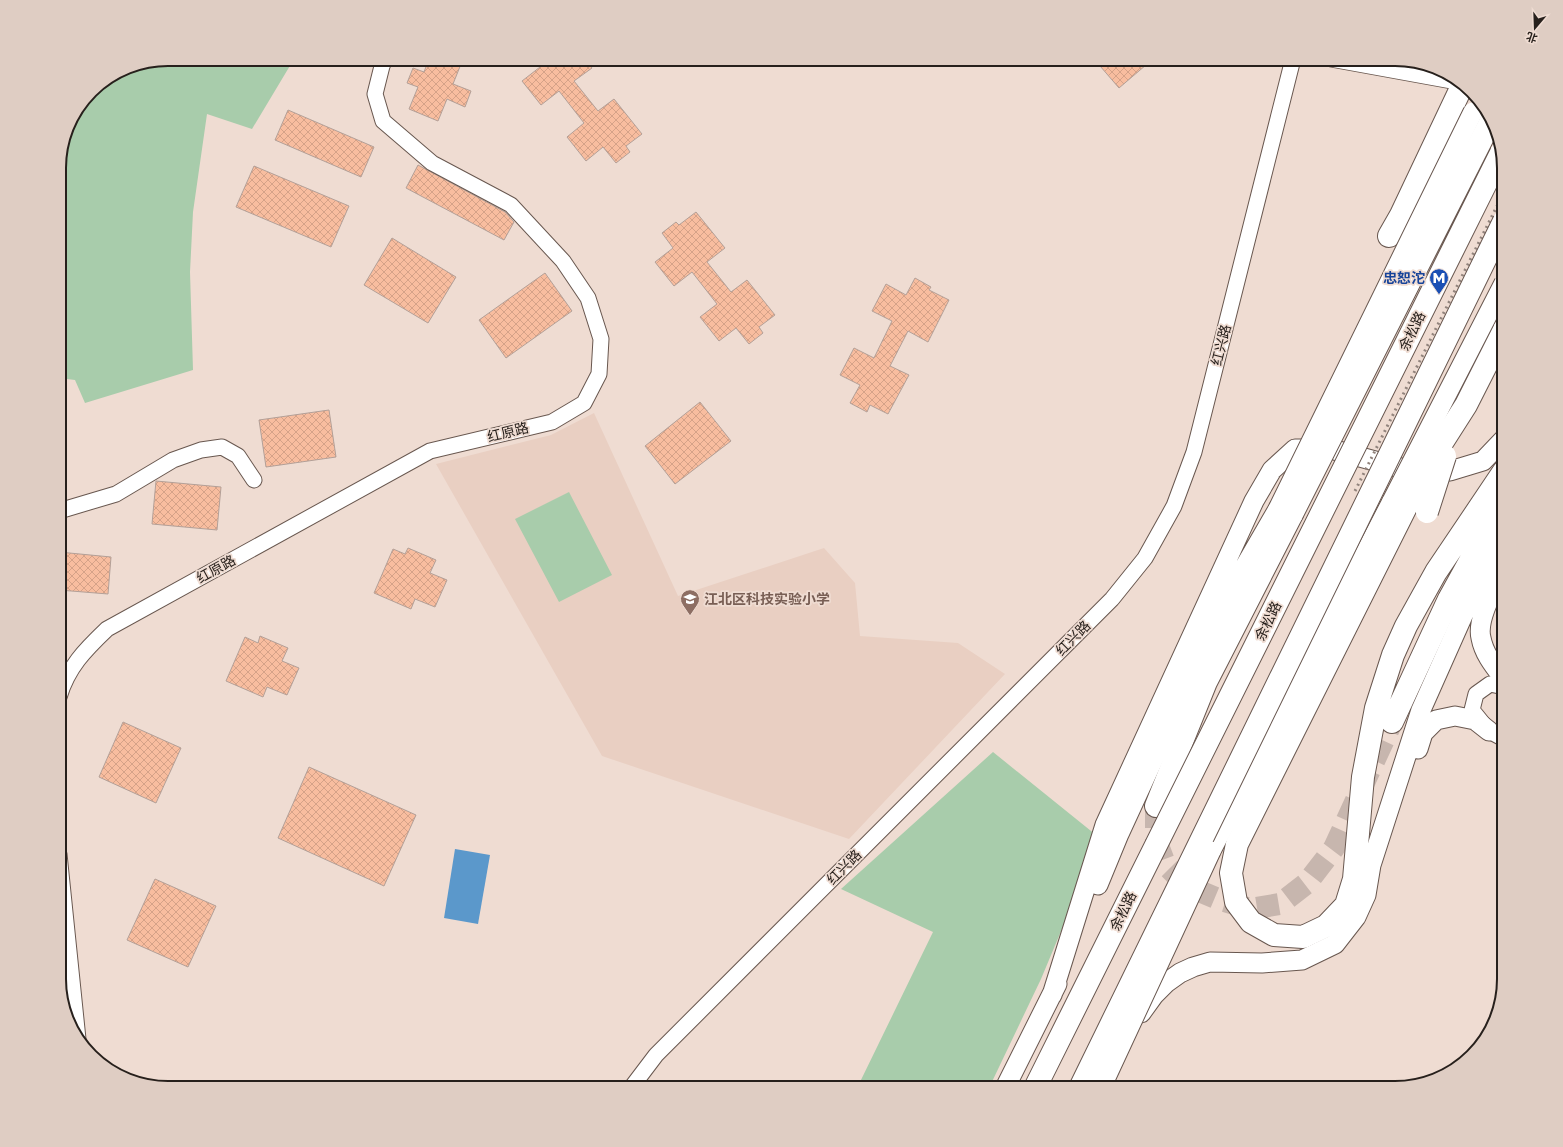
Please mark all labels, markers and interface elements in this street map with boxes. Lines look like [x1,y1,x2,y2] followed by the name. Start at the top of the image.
[1515,8,1555,48] north arrow
[1525,29,1539,45] text: 北
[1428,267,1450,295] metro station icon: 忠恕沱
[1383,270,1425,287] place label: 忠恕沱
[1396,309,1429,354] street label: 余松路
[1208,323,1235,368] street label: 红兴路
[486,419,531,446] street label: 红原路
[194,552,239,587] street label: 红原路
[679,588,701,616] school or university icon: 江北区科技实验小学
[704,591,830,608] place label: 江北区科技实验小学
[1252,599,1285,644] street label: 余松路
[1052,617,1094,659] street label: 红兴路
[823,846,865,888] street label: 红兴路
[1107,889,1140,934] street label: 余松路

